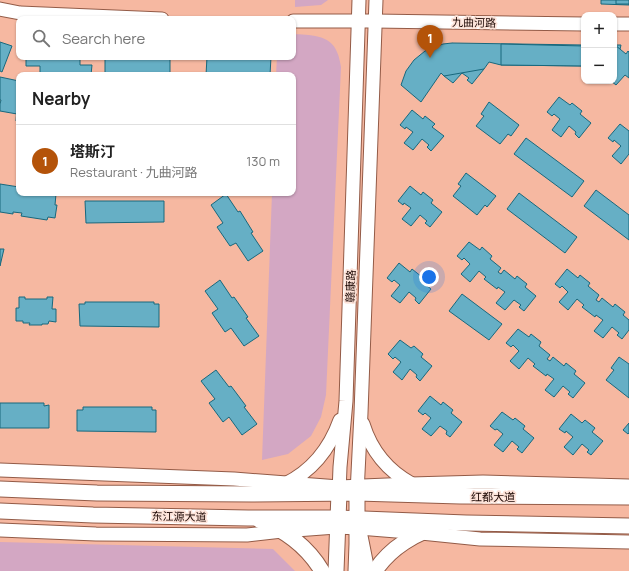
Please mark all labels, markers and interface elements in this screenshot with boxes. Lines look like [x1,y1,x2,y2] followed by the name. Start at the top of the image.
[581,12,617,84] map controls
[581,12,617,48] button: +
[452,14,496,30] street label: 九曲河路
[16,16,296,60] search box
[417,25,443,58] pin: 1
[30,27,52,49] icon: search
[62,28,145,49] text: Search here
[581,48,617,84] button: −
[32,87,90,110] text: Nearby
[70,141,115,162] text: 塔斯汀
[42,152,48,170] text: 1
[246,152,280,170] text: 130 m
[70,163,198,181] text: Restaurant · 九曲河路
[419,267,439,287] your location
[342,269,358,303] street label: 赣康路
[471,489,515,504] street label: 红都大道
[151,508,207,524] street label: 东江源大道

